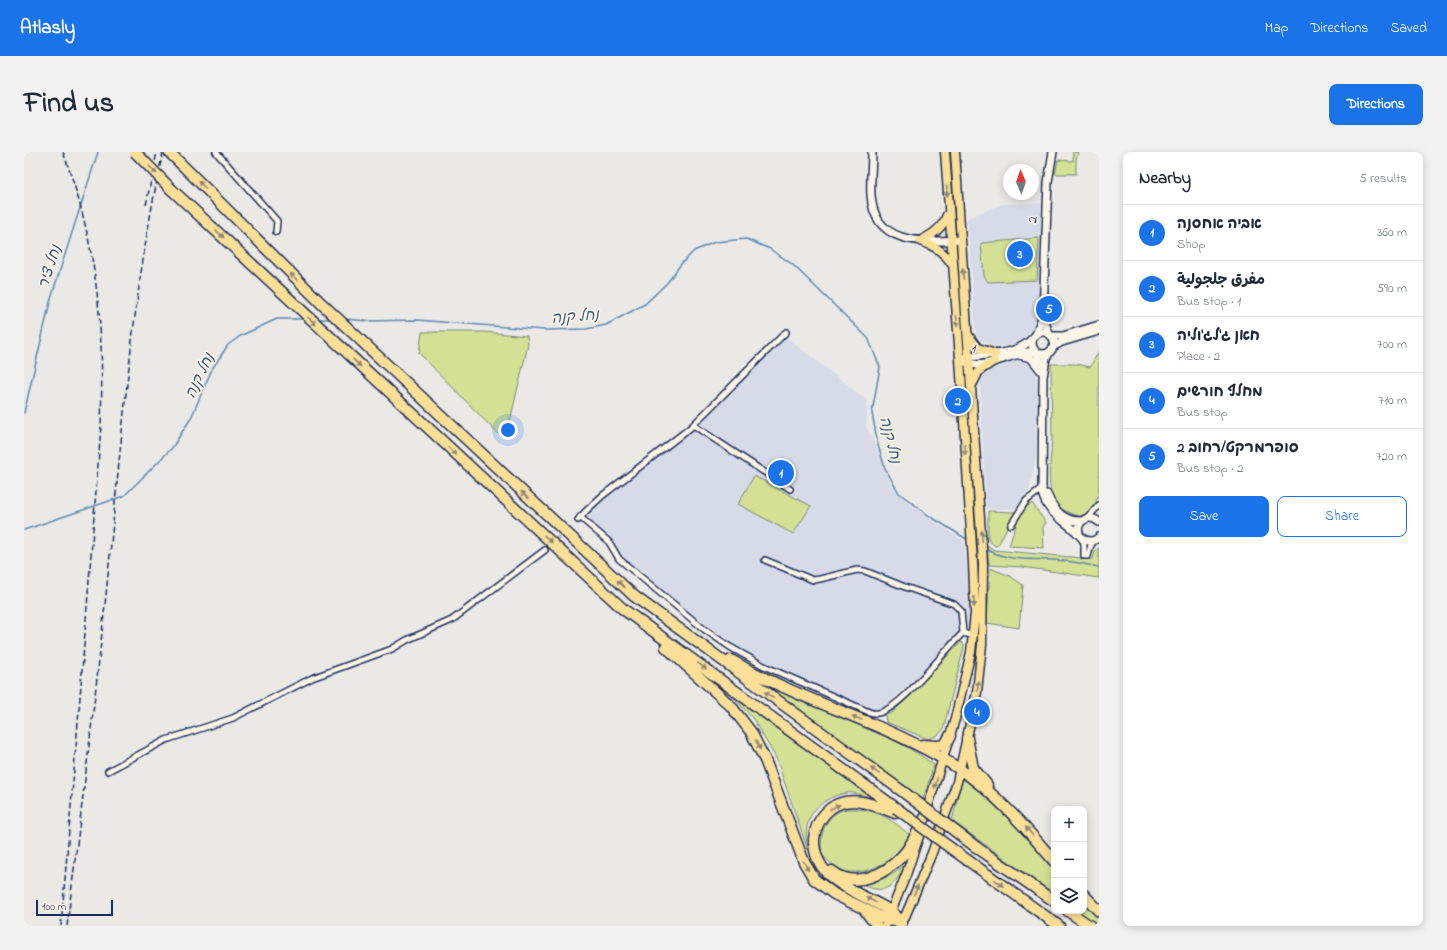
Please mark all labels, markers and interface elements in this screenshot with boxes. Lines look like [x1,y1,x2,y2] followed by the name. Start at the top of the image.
[20,15,75,42] text: Atlasly
[1265,18,1288,39] text: Map
[1310,18,1368,39] text: Directions
[1390,18,1427,39] text: Saved
[24,84,114,125] text: Find us
[1329,84,1423,125] button: Directions
[1003,164,1039,200] north arrow
[148,165,158,175] one-way arrow
[1139,166,1191,191] text: Nearby
[1359,169,1407,188] text: 5 results
[198,180,207,190] one-way arrow
[943,185,950,197] one-way arrow
[1177,213,1262,235] text: אביה אחסנה
[1022,216,1044,224] street label: 2
[1150,223,1154,242] text: 1
[1377,223,1407,242] text: 360 m
[215,230,225,239] one-way arrow
[1177,235,1205,254] text: Shop
[1007,239,1033,269] pin: 3
[33,241,68,292] water label: נחל ציר
[959,268,966,280] one-way arrow
[1177,269,1265,291] text: مفرق جلجولية
[289,272,299,282] one-way arrow
[1149,279,1155,298] text: 2
[1377,279,1407,298] text: 590 m
[1177,292,1241,311] text: Bus stop · 1
[1036,294,1062,324] pin: 5
[550,304,601,330] water label: נחל קנה
[954,314,961,327] one-way arrow
[307,316,316,325] one-way arrow
[1177,325,1260,347] text: חאן ג'לג'וליה
[1149,335,1155,354] text: 3
[1377,335,1407,354] text: 700 m
[970,338,978,360] street label: 1
[1177,347,1220,366] text: Place · 2
[180,348,221,402] water label: נחל קנה
[352,358,362,367] one-way arrow
[1177,381,1263,403] text: מחלף חורשים
[945,386,971,416] pin: 2
[1149,391,1155,410] text: 4
[1379,391,1407,410] text: 710 m
[1177,403,1228,422] text: Bus stop
[874,414,907,467] water label: נחל קנה
[498,420,518,440] your location
[1177,437,1299,459] text: סופרמרקט/רחוב 2
[962,444,969,456] one-way arrow
[447,446,457,456] one-way arrow
[1148,447,1156,466] text: 5
[1376,447,1407,466] text: 720 m
[768,458,794,488] pin: 1
[1177,459,1244,478] text: Bus stop · 2
[521,491,530,500] one-way arrow
[1139,496,1269,537] button: Save
[1277,496,1407,537] button: Share
[978,530,985,542] one-way arrow
[543,534,553,544] one-way arrow
[615,579,626,588] one-way arrow
[971,596,978,608] one-way arrow
[696,662,707,670] one-way arrow
[975,680,981,692] one-way arrow
[764,691,775,699] one-way arrow
[964,697,990,727] pin: 4
[852,715,863,721] one-way arrow
[755,739,761,751] one-way arrow
[869,767,880,775] one-way arrow
[933,777,939,789] one-way arrow
[829,803,841,810] one-way arrow
[1051,806,1087,914] map controls
[1051,806,1087,842] button: +
[1024,826,1033,836] one-way arrow
[1051,842,1087,878] button: −
[803,860,809,871] one-way arrow
[1051,878,1087,914] button: layers
[994,879,1004,887] one-way arrow
[914,884,920,896] one-way arrow
[865,897,876,903] one-way arrow
[36,898,113,917] scale bar
[42,899,66,915] text: 100 m

